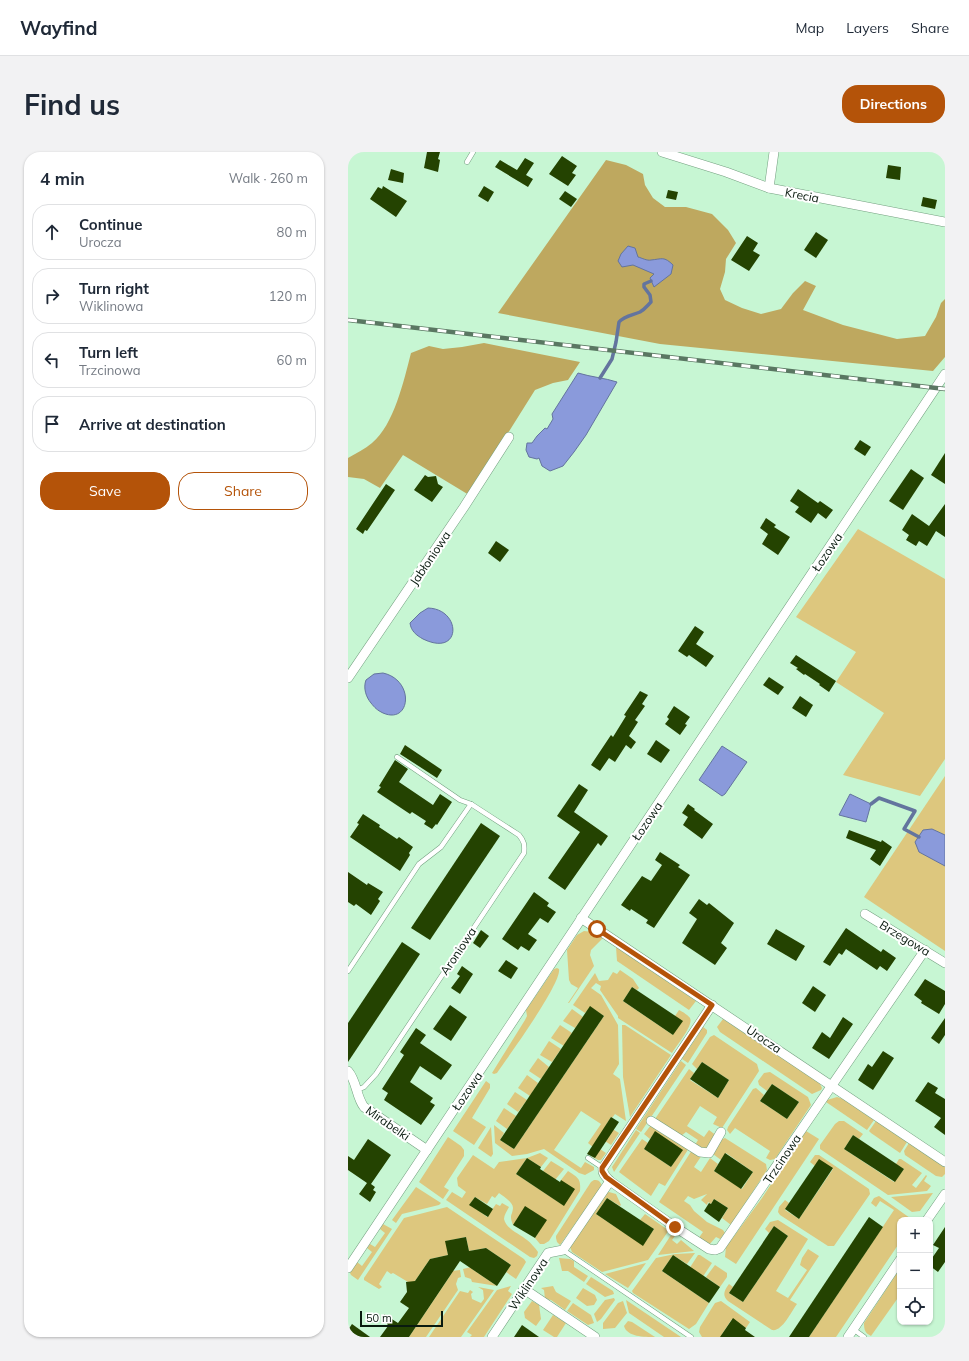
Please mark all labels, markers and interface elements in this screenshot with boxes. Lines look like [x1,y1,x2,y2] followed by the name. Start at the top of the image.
[20,16,97,40] text: Wayfind
[795,19,824,37] text: Map
[846,19,889,37] text: Layers
[911,19,949,37] text: Share
[842,85,945,123] button: Directions
[24,87,120,122] text: Find us
[40,168,85,189] text: 4 min
[229,170,308,186] text: Walk · 260 m
[784,184,820,206] street label: Krecia
[79,215,142,234] text: Continue
[41,221,63,243] icon: ahead
[277,224,307,240] text: 80 m
[79,234,121,250] text: Urocza
[79,279,149,298] text: Turn right
[41,285,63,307] icon: right
[269,288,307,304] text: 120 m
[79,298,143,314] text: Wiklinowa
[79,343,138,362] text: Turn left
[41,349,63,371] icon: left
[277,352,307,368] text: 60 m
[79,362,141,378] text: Trzcinowa
[41,413,63,435] icon: arrive
[79,415,226,434] text: Arrive at destination
[40,472,170,510] button: Save
[178,472,308,510] button: Share
[406,528,454,588] street label: Jabłoniowa
[808,530,845,575] street label: Łozowa
[628,799,665,844] street label: Łozowa
[877,917,933,959] street label: Brzegowa
[588,920,606,938] route start
[437,924,479,978] street label: Aroniowa
[744,1022,784,1056] street label: Urocza
[448,1069,485,1114] street label: Łozowa
[363,1102,413,1144] street label: Mirabelki
[760,1131,804,1187] street label: Trzcinowa
[897,1217,933,1325] map controls
[897,1217,933,1253] button: +
[666,1218,684,1236] route end
[897,1253,933,1289] button: −
[505,1255,551,1313] street label: Wiklinowa
[897,1289,933,1325] button: locate
[360,1309,443,1328] scale bar
[366,1311,392,1325] text: 50 m

